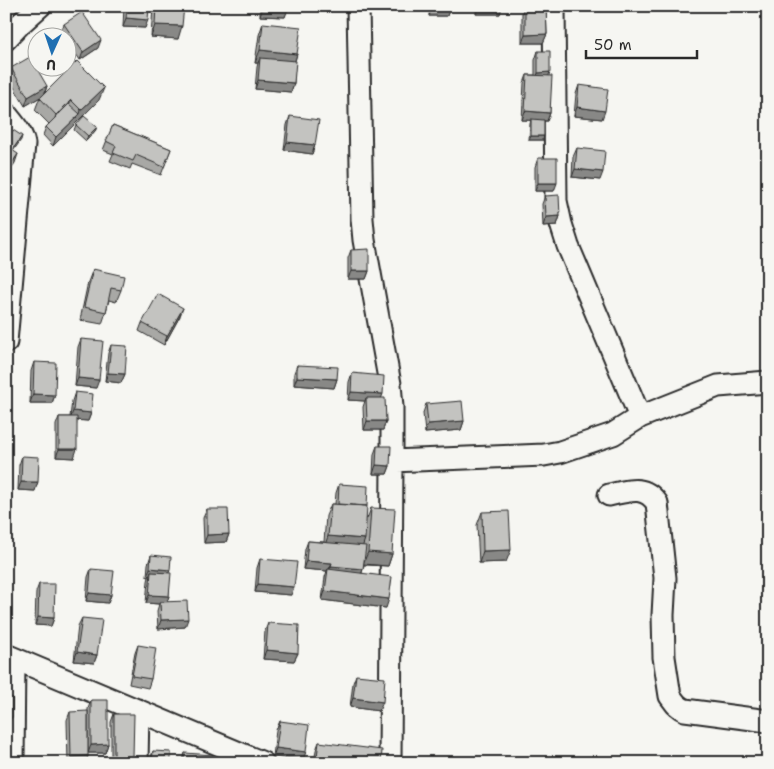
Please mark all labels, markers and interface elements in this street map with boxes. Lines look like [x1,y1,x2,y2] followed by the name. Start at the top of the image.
[28,28,78,78] north arrow
[586,28,698,60] scale bar
[594,35,632,55] text: 50 m
[46,56,57,74] text: U

